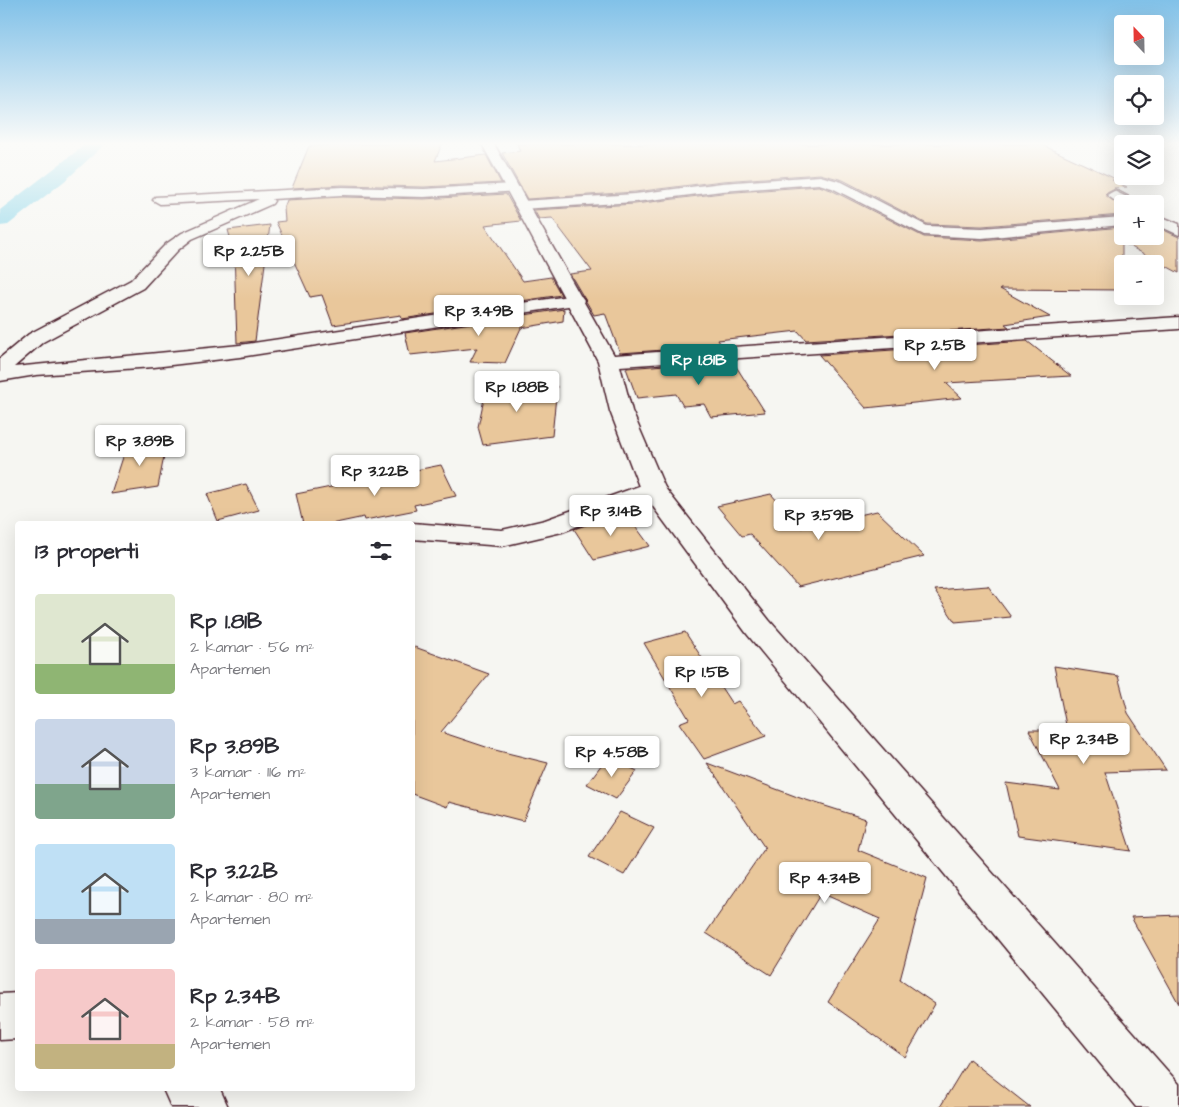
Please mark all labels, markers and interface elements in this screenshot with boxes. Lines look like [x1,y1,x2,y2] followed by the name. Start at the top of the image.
[1114,15,1164,65] north arrow
[1114,15,1164,305] map controls
[1114,75,1164,125] button: locate
[1114,135,1164,185] button: layers
[1114,195,1164,245] button: +
[197,234,301,277] pin: Rp 2.25B
[214,240,284,262] text: Rp 2.25B
[1114,255,1164,305] button: −
[427,294,531,337] pin: Rp 3.49B
[445,300,513,322] text: Rp 3.49B
[889,328,981,371] pin: Rp 2.5B
[905,334,965,356] text: Rp 2.5B
[647,344,751,386] pin: Rp 1.81B
[672,349,726,371] text: Rp 1.81B
[465,370,569,413] pin: Rp 1.88B
[485,376,549,398] text: Rp 1.88B
[88,424,192,467] pin: Rp 3.89B
[106,430,174,452] text: Rp 3.89B
[323,454,427,497] pin: Rp 3.22B
[342,460,408,482] text: Rp 3.22B
[559,494,663,537] pin: Rp 3.14B
[767,498,871,541] pin: Rp 3.59B
[580,500,642,522] text: Rp 3.14B
[785,504,853,526] text: Rp 3.59B
[35,537,138,566] text: 13 properti
[367,537,395,565] icon: filters
[190,607,262,636] text: Rp 1.81B
[75,614,135,674] icon: home
[190,636,314,658] text: 2 kamar · 56 m²
[656,656,748,698] pin: Rp 1.5B
[190,658,270,680] text: Apartemen
[675,661,729,683] text: Rp 1.5B
[1032,722,1136,765] pin: Rp 2.34B
[1050,728,1118,750] text: Rp 2.34B
[190,732,279,761] text: Rp 3.89B
[560,736,664,778] pin: Rp 4.58B
[75,739,135,799] icon: home
[576,741,648,763] text: Rp 4.58B
[190,761,306,783] text: 3 kamar · 116 m²
[190,783,270,805] text: Apartemen
[190,857,278,886] text: Rp 3.22B
[773,862,877,904] pin: Rp 4.34B
[75,864,135,924] icon: home
[790,867,860,889] text: Rp 4.34B
[190,886,313,908] text: 2 kamar · 80 m²
[190,908,270,930] text: Apartemen
[190,982,280,1011] text: Rp 2.34B
[75,989,135,1049] icon: home
[190,1011,315,1033] text: 2 kamar · 58 m²
[190,1033,270,1055] text: Apartemen

